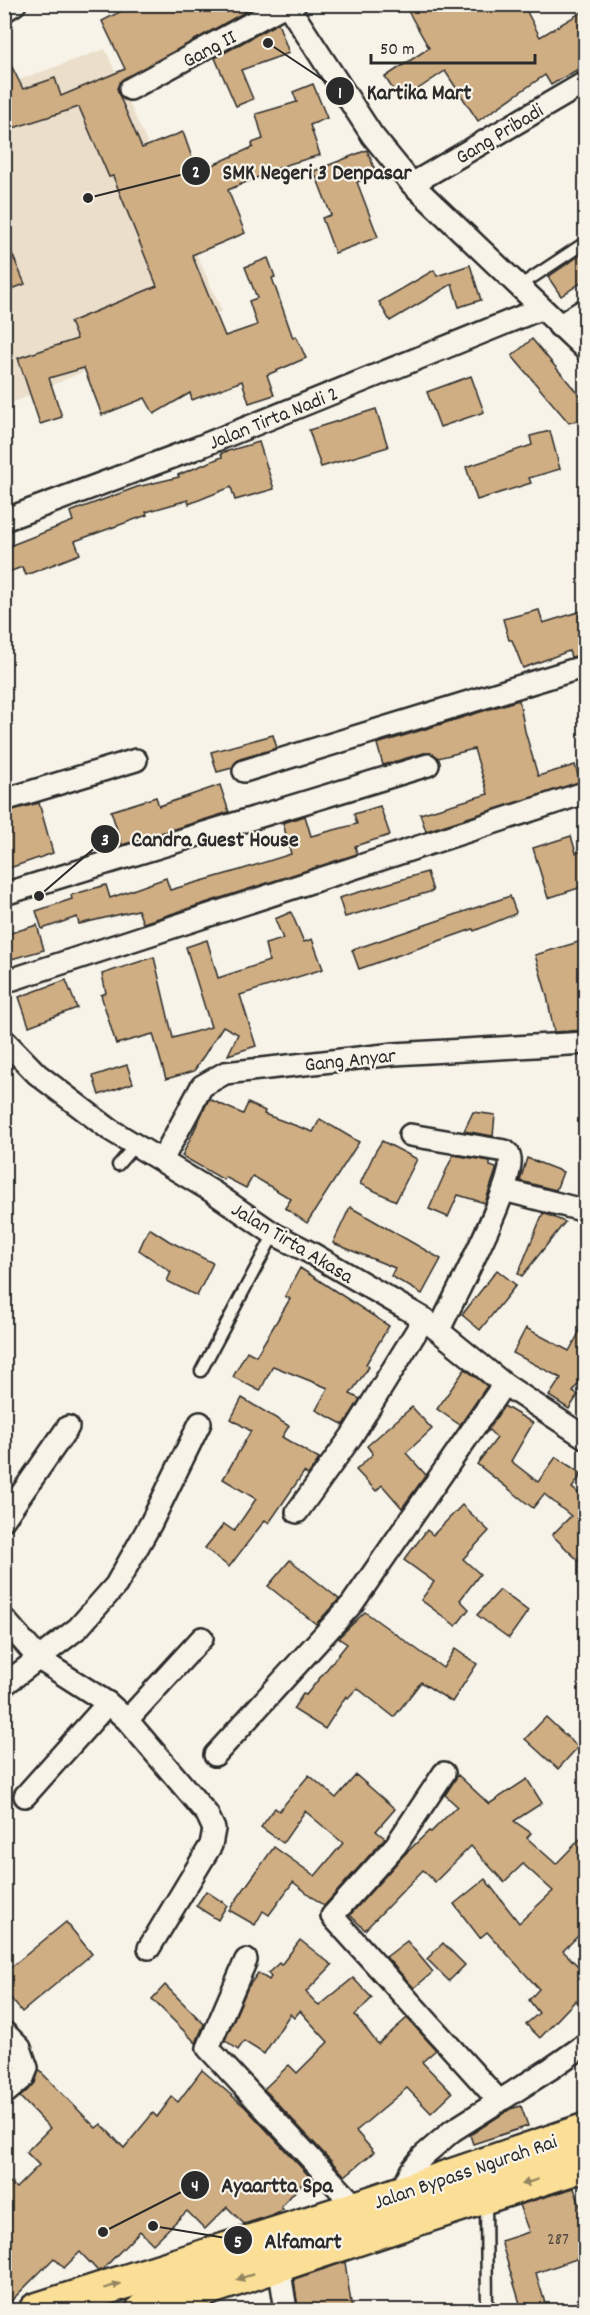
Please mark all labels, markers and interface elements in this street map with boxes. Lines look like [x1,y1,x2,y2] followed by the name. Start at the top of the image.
[178,24,243,77] street label: Gang II
[371,27,534,65] scale bar
[380,38,415,63] text: 50 m
[325,71,484,111] callout: Kartika Mart
[367,79,472,110] text: Kartika Mart
[338,82,342,107] text: 1
[451,97,550,174] street label: Gang Pribadi
[181,151,424,191] callout: SMK Negeri 3 Denpasar
[222,159,412,190] text: SMK Negeri 3 Denpasar
[192,161,200,186] text: 2
[205,380,343,459] street label: Jalan Tirta Nadi 2
[90,819,311,859] callout: Candra Guest House
[131,826,299,857] text: Candra Guest House
[101,829,109,854] text: 3
[303,1042,398,1082] street label: Gang Anyar
[225,1196,359,1294] street label: Jalan Tirta Akasa
[370,2128,562,2219] street label: Jalan Bypass Ngurah Rai
[180,2165,345,2205] callout: Ayaartta Spa
[221,2172,333,2203] text: Ayaartta Spa
[191,2175,199,2200] text: 4
[521,2178,539,2187] one-way arrow
[223,2220,354,2260] callout: Alfamart
[264,2228,342,2259] text: Alfamart
[547,2228,569,2253] house number: 287
[234,2231,242,2256] text: 5
[236,2273,254,2282] one-way arrow
[103,2281,121,2290] one-way arrow

